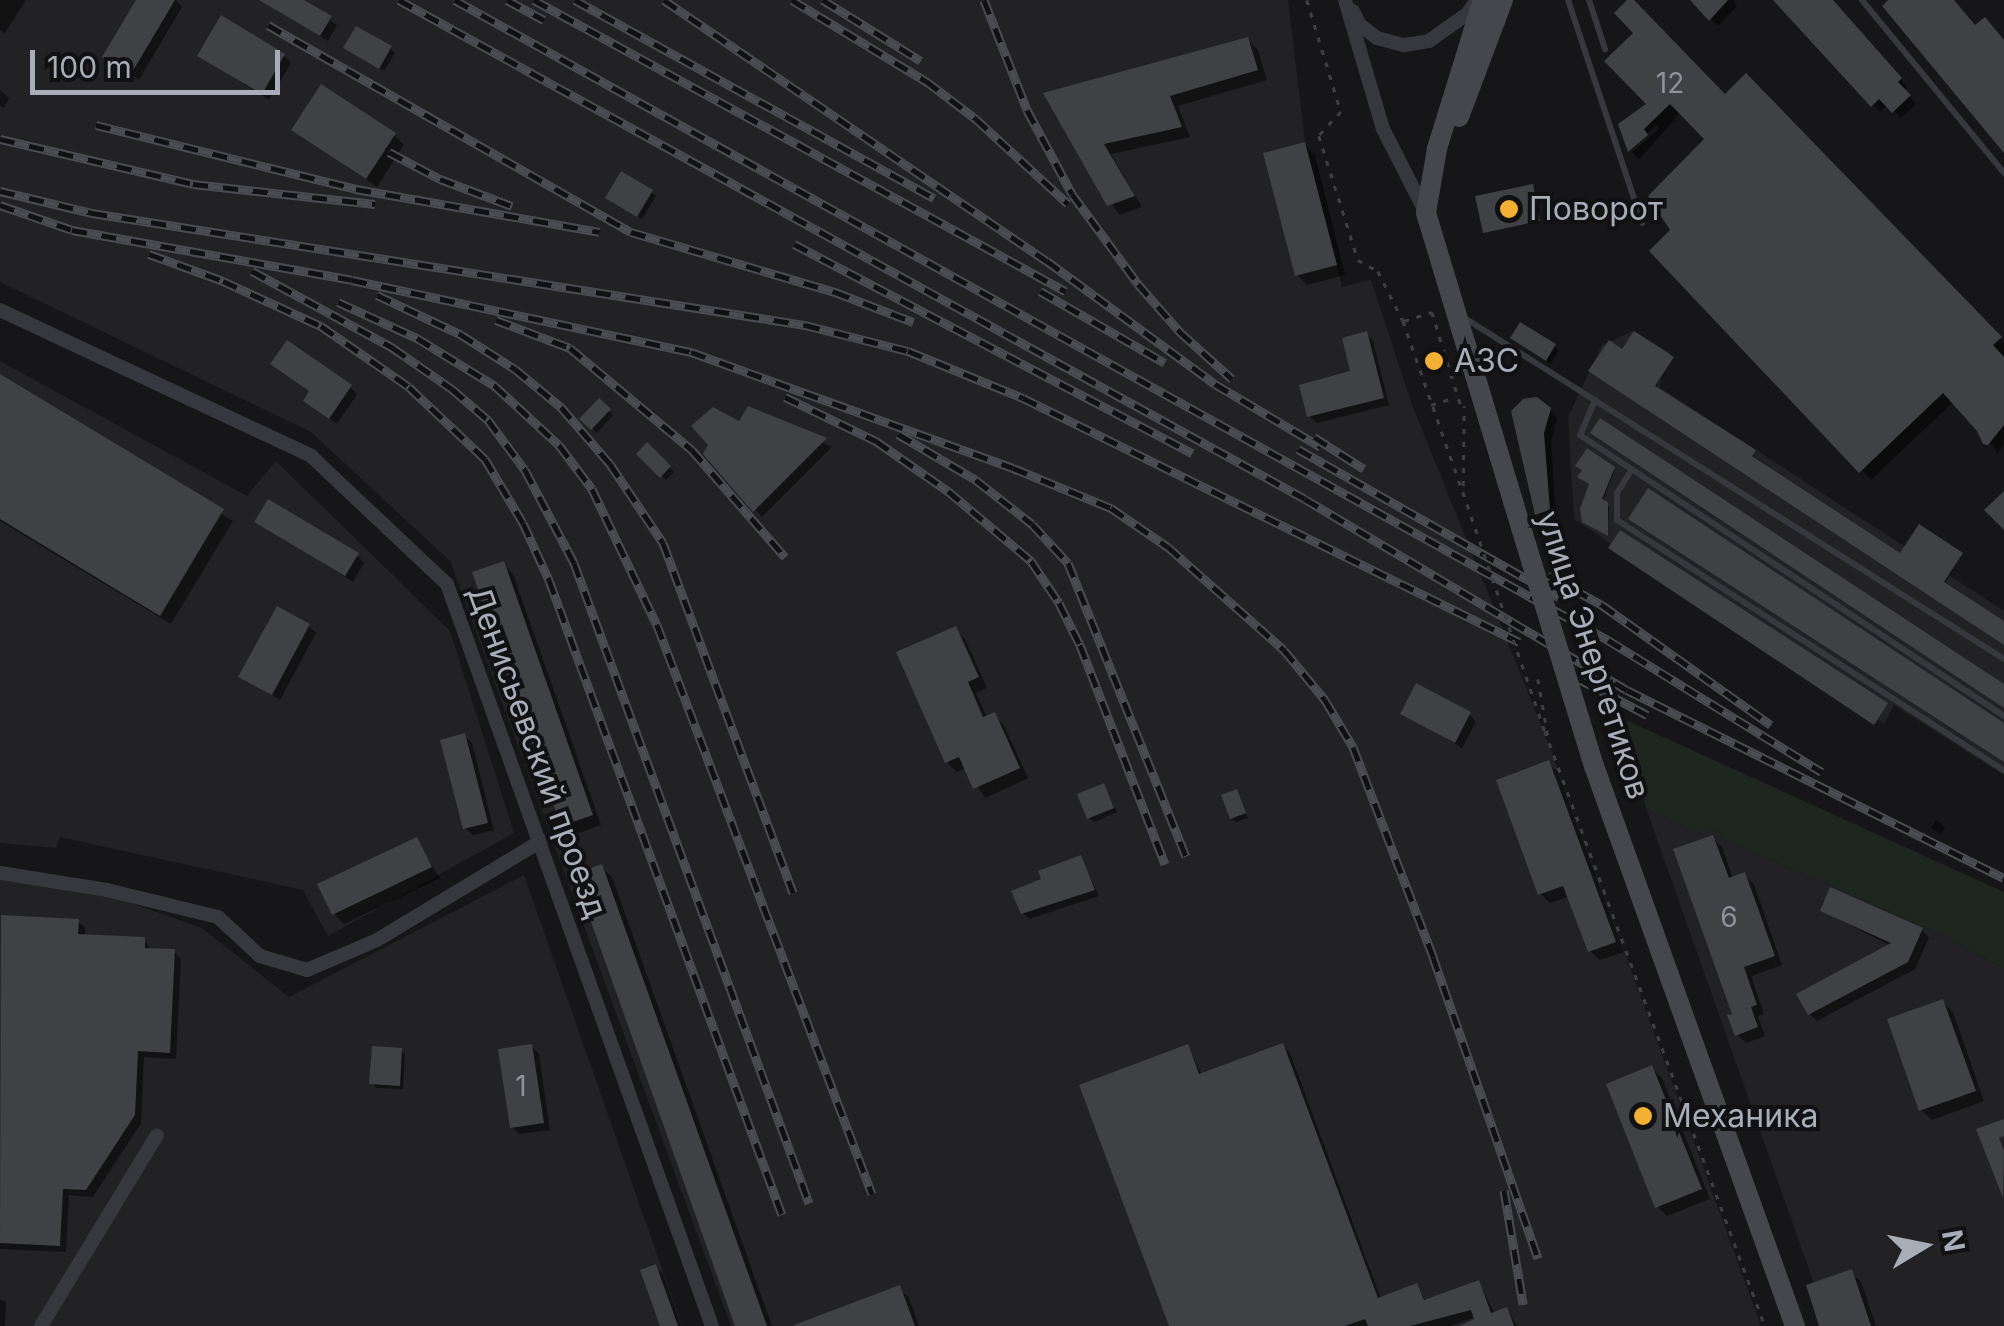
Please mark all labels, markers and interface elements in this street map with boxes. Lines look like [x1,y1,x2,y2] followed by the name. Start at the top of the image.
[35,30,285,92] scale bar
[47,49,132,85] text: 100 m
[1656,66,1684,100] house number: 12
[1529,190,1663,228] place label: Поворот
[1498,198,1520,220] marker: Поворот
[1454,342,1519,380] place label: АЗС
[1423,350,1445,372] marker: АЗС
[1528,506,1658,804] street label: улица Энергетиков
[459,581,615,923] street label: Денисьевский проезд
[1720,900,1738,934] house number: 6
[515,1069,527,1103] house number: 1
[1663,1097,1818,1135] place label: Механика
[1632,1105,1654,1127] marker: Механика
[1874,1196,1974,1296] north arrow
[1935,1227,1972,1254] text: N

